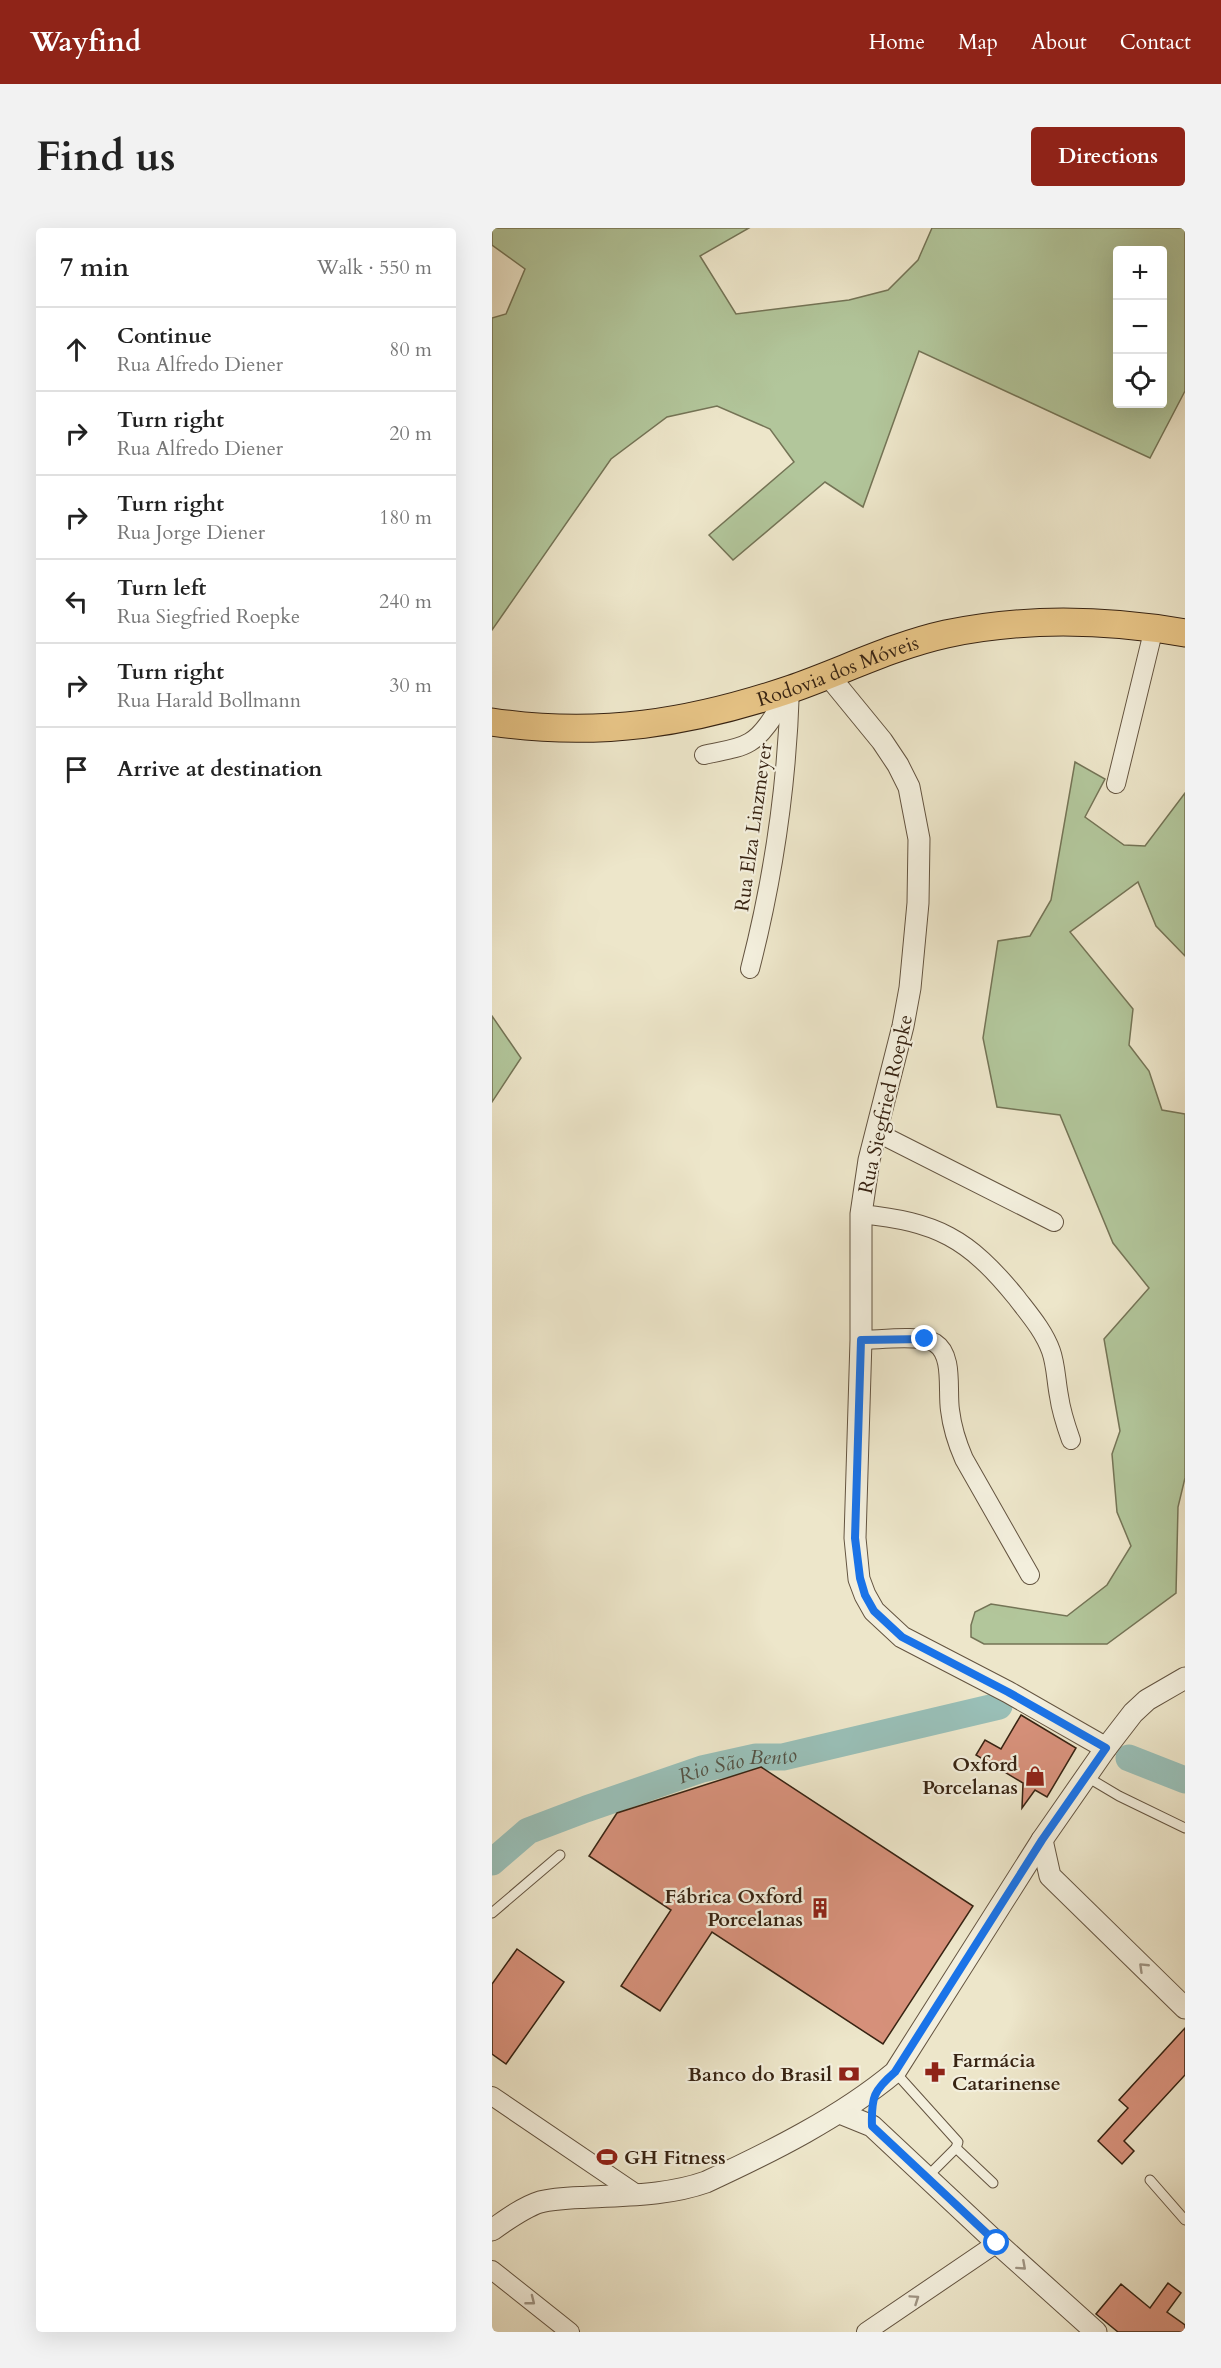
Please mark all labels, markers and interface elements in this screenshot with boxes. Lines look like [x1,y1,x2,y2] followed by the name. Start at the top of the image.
[30,23,141,61] text: Wayfind
[869,28,925,57] text: Home
[958,28,998,57] text: Map
[1031,28,1087,57] text: About
[1120,28,1191,57] text: Contact
[1031,127,1185,186] button: Directions
[36,128,176,185] text: Find us
[1113,246,1167,408] map controls
[1113,246,1167,300] button: +
[60,250,129,285] text: 7 min
[317,254,432,281] text: Walk · 550 m
[1113,300,1167,354] button: −
[117,321,212,351] text: Continue
[60,333,93,366] icon: ahead
[389,336,432,363] text: 80 m
[117,351,283,378] text: Rua Alfredo Diener
[1113,354,1167,408] button: locate
[117,405,224,435] text: Turn right
[60,417,93,450] icon: right
[389,420,432,447] text: 20 m
[117,435,283,462] text: Rua Alfredo Diener
[117,489,224,519] text: Turn right
[60,501,93,534] icon: right
[379,504,432,531] text: 180 m
[117,519,265,546] text: Rua Jorge Diener
[117,573,206,603] text: Turn left
[60,585,93,618] icon: left
[379,588,432,615] text: 240 m
[117,603,300,630] text: Rua Siegfried Roepke
[754,629,922,713] street label: Rodovia dos Móveis
[117,657,224,687] text: Turn right
[60,669,93,702] icon: right
[389,672,432,699] text: 30 m
[117,687,301,714] text: Rua Harald Bollmann
[728,740,779,913] street label: Rua Elza Linzmeyer
[60,753,93,786] icon: arrive
[117,754,322,784] text: Arrive at destination
[852,1012,919,1196] street label: Rua Siegfried Roepke
[911,1325,937,1351] route end
[674,1740,800,1791] water label: Rio São Bento
[922,1751,1019,1801] place label: Oxford Porcelanas
[1023,1764,1047,1788] shop icon: Oxford Porcelanas
[665,1883,804,1933] place label: Fábrica Oxford Porcelanas
[808,1896,832,1920] building icon: Fábrica Oxford Porcelanas
[1140,1963,1150,1974] one-way arrow
[952,2047,1061,2097] place label: Farmácia Catarinense
[923,2060,947,2084] pharmacy icon: Farmácia Catarinense
[688,2061,832,2088] place label: Banco do Brasil
[837,2062,861,2086] bank icon: Banco do Brasil
[624,2144,726,2171] place label: GH Fitness
[595,2145,619,2169] sports icon: GH Fitness
[983,2229,1009,2255] route start
[1016,2259,1026,2270] one-way arrow
[524,2294,535,2305] one-way arrow
[908,2295,919,2306] one-way arrow

